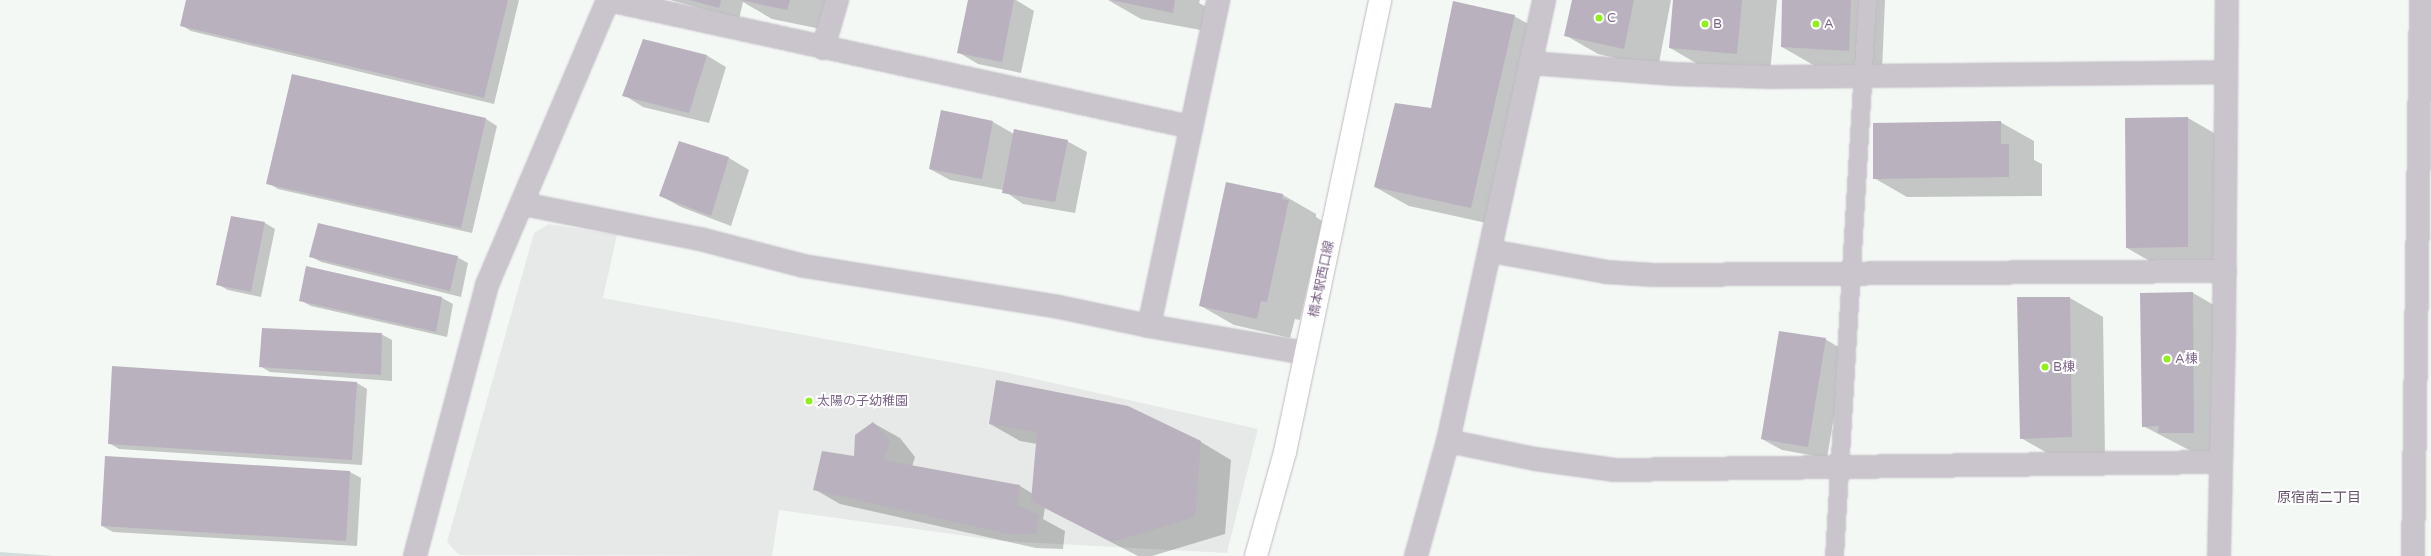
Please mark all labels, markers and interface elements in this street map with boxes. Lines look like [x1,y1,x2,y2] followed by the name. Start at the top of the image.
[1607,10,1616,26] place label: C
[1594,13,1604,23] marker: C
[1713,16,1722,32] place label: B
[1824,16,1834,32] place label: A
[1700,19,1710,29] marker: B
[1811,19,1821,29] marker: A
[1306,239,1338,319] street label: 橋本駅西口線
[2175,351,2198,367] place label: A棟
[2162,354,2172,364] marker: A棟
[2053,359,2075,375] place label: B棟
[2040,362,2050,372] marker: B棟
[817,393,908,409] place label: 太陽の子幼稚園
[804,396,814,406] marker: 太陽の子幼稚園
[2277,490,2361,506] district label: 原宿南二丁目

